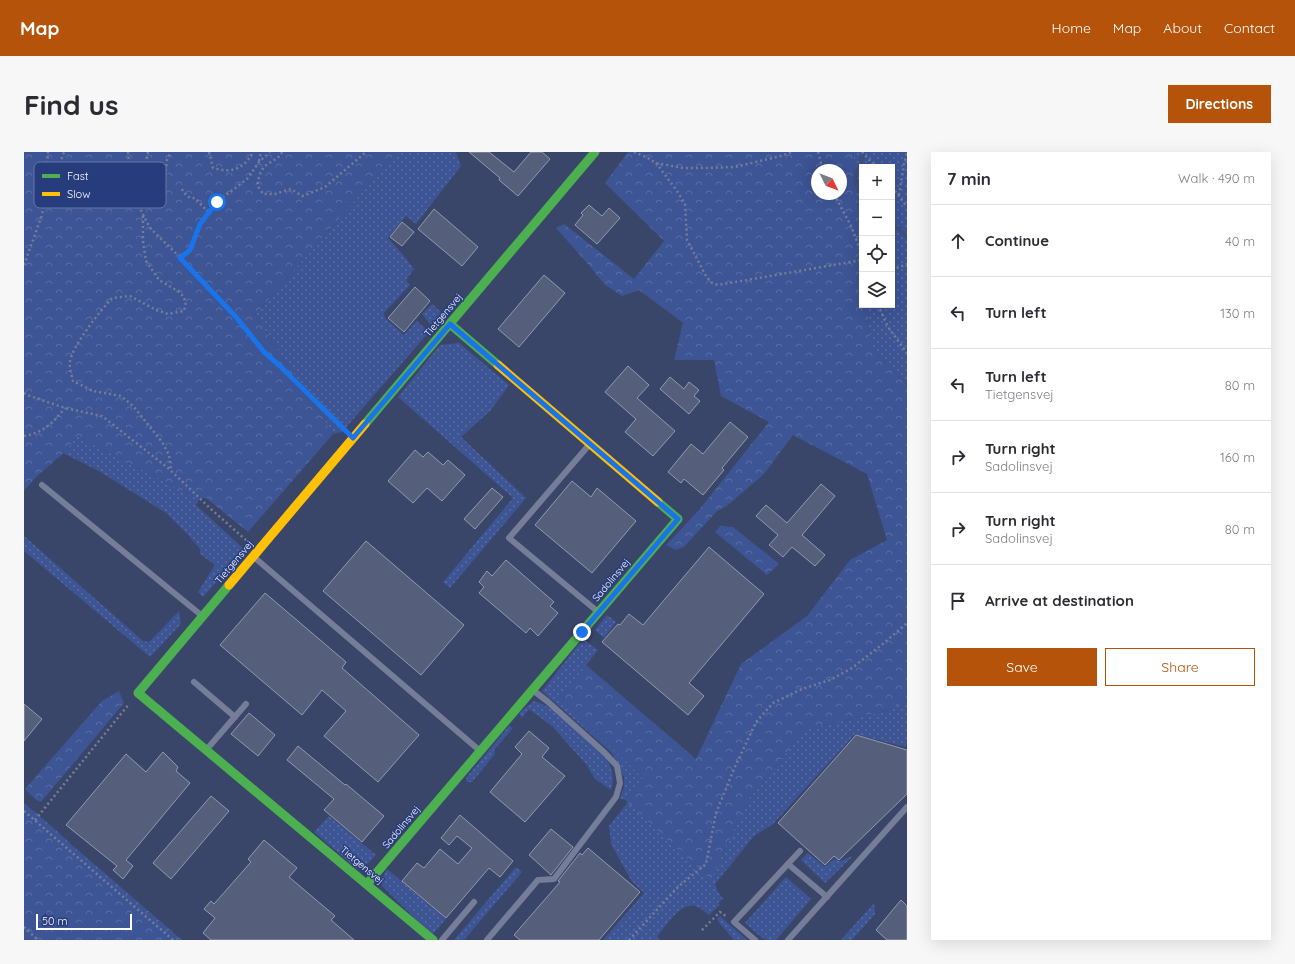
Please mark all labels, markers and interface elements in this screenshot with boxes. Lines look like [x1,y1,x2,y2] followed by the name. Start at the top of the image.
[20,16,59,40] text: Map
[1052,19,1091,37] text: Home
[1113,19,1141,37] text: Map
[1163,19,1202,37] text: About
[1224,19,1275,37] text: Contact
[1168,85,1271,123] button: Directions
[24,87,118,122] text: Find us
[34,162,166,208] legend
[811,164,847,200] north arrow
[859,164,895,308] map controls
[859,164,895,200] button: +
[947,168,991,189] text: 7 min
[67,169,89,183] text: Fast
[1178,170,1255,186] text: Walk · 490 m
[67,187,91,201] text: Slow
[208,193,226,211] route start
[859,200,895,236] button: −
[947,230,969,252] icon: ahead
[985,231,1049,250] text: Continue
[1225,233,1255,249] text: 40 m
[859,236,895,272] button: locate
[859,272,895,308] button: layers
[421,291,465,339] street label: Tietgensvej
[947,302,969,324] icon: left
[985,303,1047,322] text: Turn left
[1220,305,1255,321] text: 130 m
[985,367,1047,386] text: Turn left
[947,374,969,396] icon: left
[1225,377,1255,393] text: 80 m
[985,386,1054,402] text: Tietgensvej
[985,439,1056,458] text: Turn right
[947,446,969,468] icon: right
[1220,449,1255,465] text: 160 m
[985,458,1053,474] text: Sadolinsvej
[985,511,1056,530] text: Turn right
[947,518,969,540] icon: right
[1225,521,1255,537] text: 80 m
[985,530,1053,546] text: Sadolinsvej
[212,538,256,586] street label: Tietgensvej
[589,556,633,604] street label: Sadolinsvej
[947,590,969,612] icon: arrive
[985,591,1134,610] text: Arrive at destination
[573,623,591,641] route end
[947,648,1097,686] button: Save
[1105,648,1255,686] button: Share
[379,803,423,851] street label: Sadolinsvej
[338,843,386,887] street label: Tietgensvej
[36,912,132,931] scale bar
[42,914,68,928] text: 50 m

